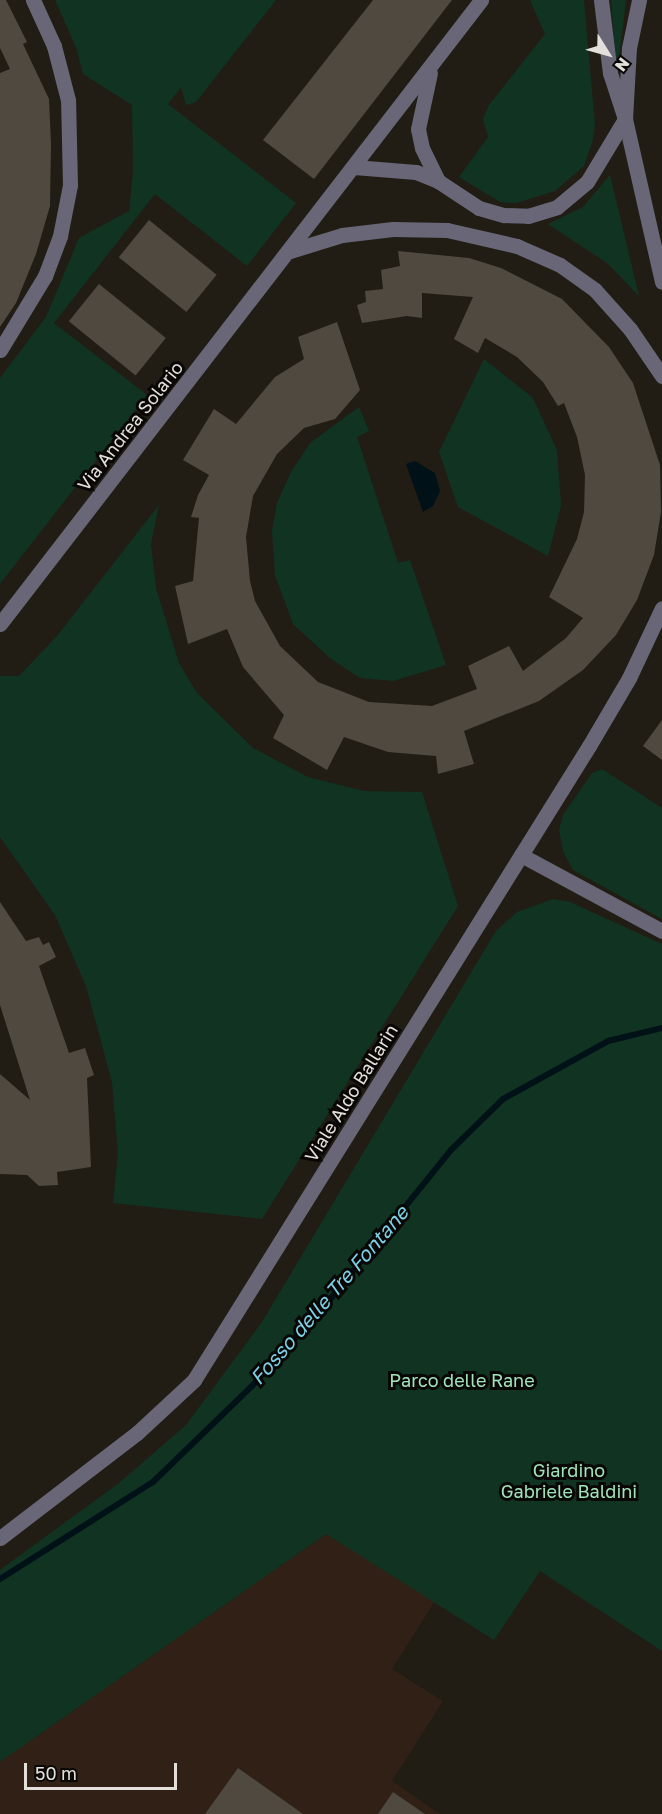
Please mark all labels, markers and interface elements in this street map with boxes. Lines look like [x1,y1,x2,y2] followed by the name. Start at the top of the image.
[578,24,638,84] north arrow
[611,54,634,76] text: N
[73,357,187,495] street label: Via Andrea Solario
[300,1020,402,1166] street label: Viale Aldo Ballarin
[245,1201,413,1389] water label: Fosso delle Tre Fontane
[389,1369,535,1391] park label: Parco delle Rane
[501,1460,637,1502] park label: Giardino Gabriele Baldini
[27,1751,180,1789] scale bar
[35,1762,77,1784] text: 50 m

